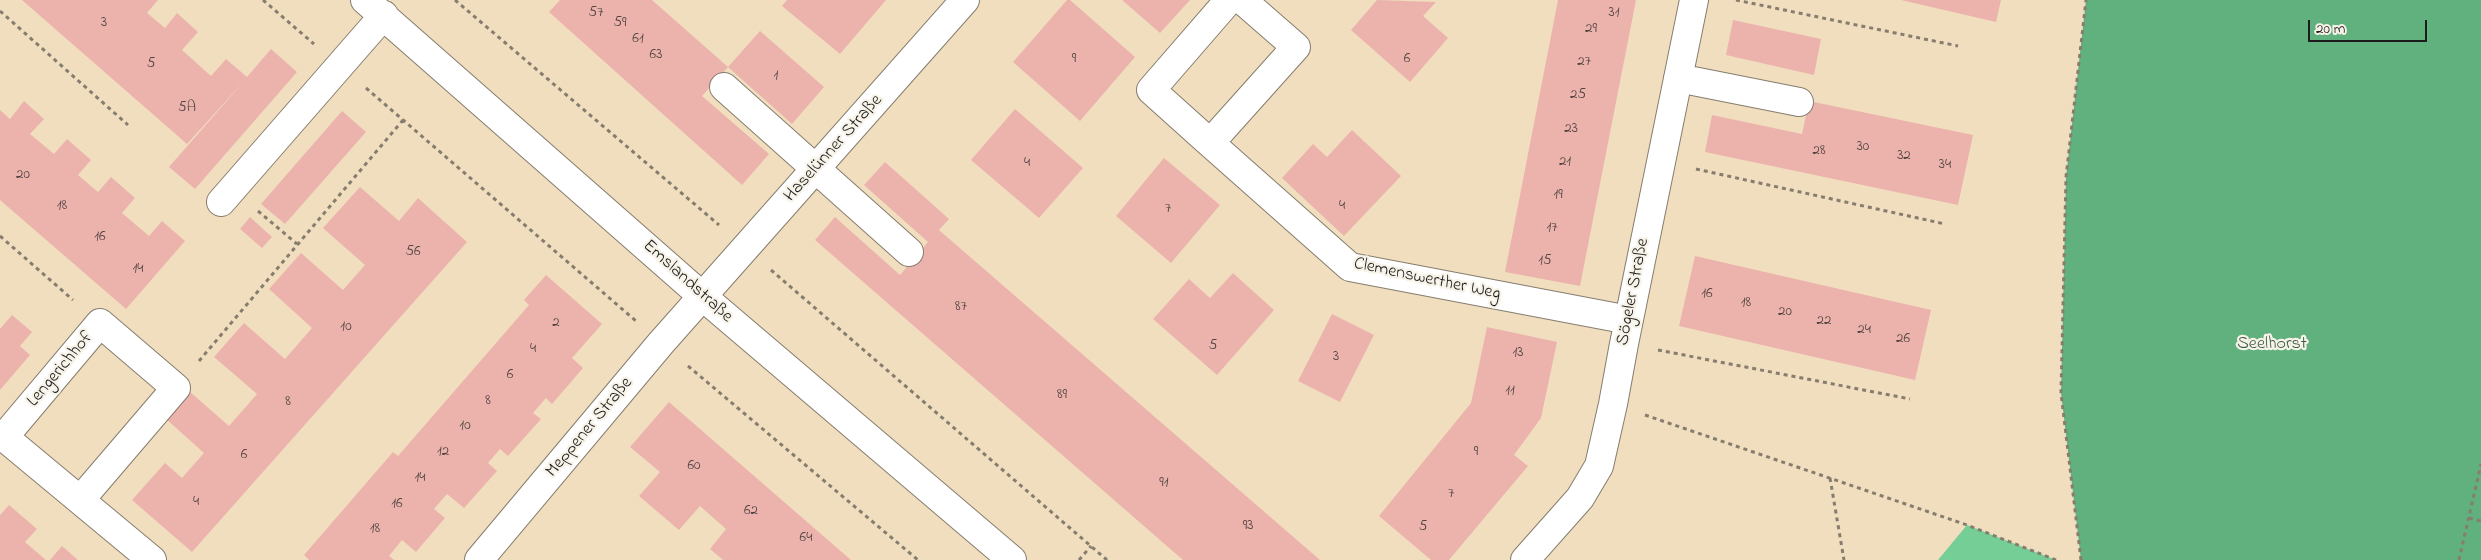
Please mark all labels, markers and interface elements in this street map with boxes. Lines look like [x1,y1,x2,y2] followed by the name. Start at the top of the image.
[589,5,603,23] house number: 57
[1609,5,1619,23] house number: 31
[2311,10,2430,42] scale bar
[101,15,107,33] house number: 3
[613,15,627,33] house number: 59
[2316,18,2345,40] text: 20 m
[1585,21,1597,39] house number: 29
[632,31,644,49] house number: 61
[650,47,662,65] house number: 63
[1072,51,1076,69] house number: 9
[1404,51,1410,69] house number: 6
[1577,54,1591,72] house number: 27
[147,56,155,74] house number: 5
[774,68,778,86] house number: 1
[1570,87,1586,105] house number: 25
[780,91,888,207] street label: Haselünner Straße
[178,100,196,118] house number: 5A
[1564,121,1578,139] house number: 23
[1857,139,1869,157] house number: 30
[1812,143,1826,161] house number: 28
[1897,148,1911,166] house number: 32
[1559,154,1571,172] house number: 21
[1024,155,1030,173] house number: 4
[1939,157,1951,175] house number: 34
[16,167,30,185] house number: 20
[1553,187,1563,205] house number: 19
[57,198,67,216] house number: 18
[1339,198,1345,216] house number: 4
[1165,201,1171,219] house number: 7
[1547,220,1557,238] house number: 17
[94,229,106,247] house number: 16
[638,236,736,328] street label: Emslandstraße
[1613,237,1655,347] street label: Sögeler Straße
[405,244,421,262] house number: 56
[1538,253,1552,271] house number: 15
[1352,254,1502,306] street label: Clemenswerther Weg
[133,261,143,279] house number: 14
[1701,286,1713,304] house number: 16
[1741,295,1751,313] house number: 18
[955,299,967,317] house number: 87
[1778,304,1792,322] house number: 20
[1817,313,1831,331] house number: 22
[552,315,560,333] house number: 2
[340,319,352,337] house number: 10
[1857,322,1871,340] house number: 24
[23,328,99,412] street label: Lengerichhof
[1896,331,1910,349] house number: 26
[2237,334,2307,356] park label: Seelhorst
[1209,338,1217,356] house number: 5
[530,341,536,359] house number: 4
[1513,345,1523,363] house number: 13
[1333,349,1339,367] house number: 3
[507,367,513,385] house number: 6
[542,374,638,482] street label: Meppener Straße
[1505,383,1515,401] house number: 11
[1057,387,1067,405] house number: 89
[485,393,491,411] house number: 8
[285,394,291,412] house number: 8
[459,418,471,436] house number: 10
[437,444,449,462] house number: 12
[1474,444,1478,462] house number: 9
[241,447,247,465] house number: 6
[687,458,701,476] house number: 60
[415,470,425,488] house number: 14
[1159,475,1169,493] house number: 91
[1448,486,1454,504] house number: 7
[193,494,199,512] house number: 4
[391,496,403,514] house number: 16
[744,503,758,521] house number: 62
[1243,518,1253,536] house number: 93
[1419,519,1427,537] house number: 5
[370,521,380,539] house number: 18
[800,530,812,548] house number: 64

